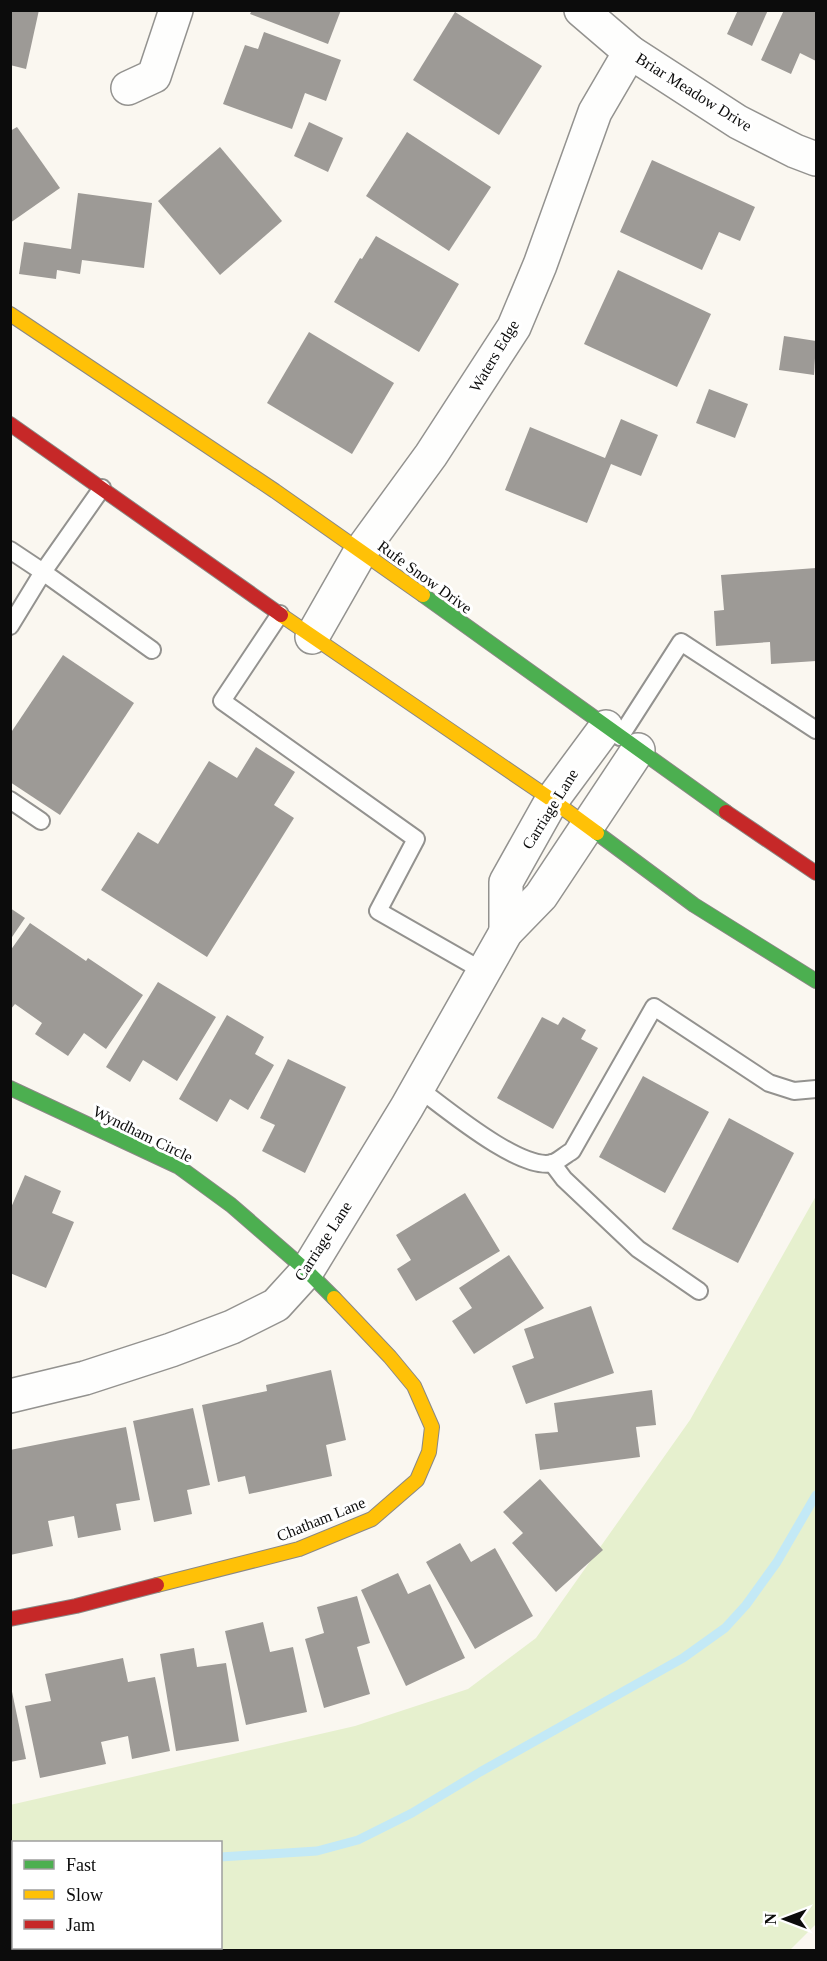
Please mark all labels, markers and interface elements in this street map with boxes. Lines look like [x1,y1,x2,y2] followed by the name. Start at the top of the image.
[633,49,755,135] street label: Briar Meadow Drive
[466,317,523,396] street label: Waters Edge
[375,537,475,617] street label: Rufe Snow Drive
[519,766,582,853] street label: Carriage Lane
[90,1103,196,1166] street label: Wyndham Circle
[291,1198,356,1284] street label: Carriage Lane
[274,1494,368,1544] street label: Chatham Lane
[12,1841,222,1949] legend
[66,1855,96,1875] text: Fast
[66,1885,103,1905] text: Slow
[755,1889,815,1949] north arrow
[762,1913,779,1925] text: N
[66,1915,95,1935] text: Jam

